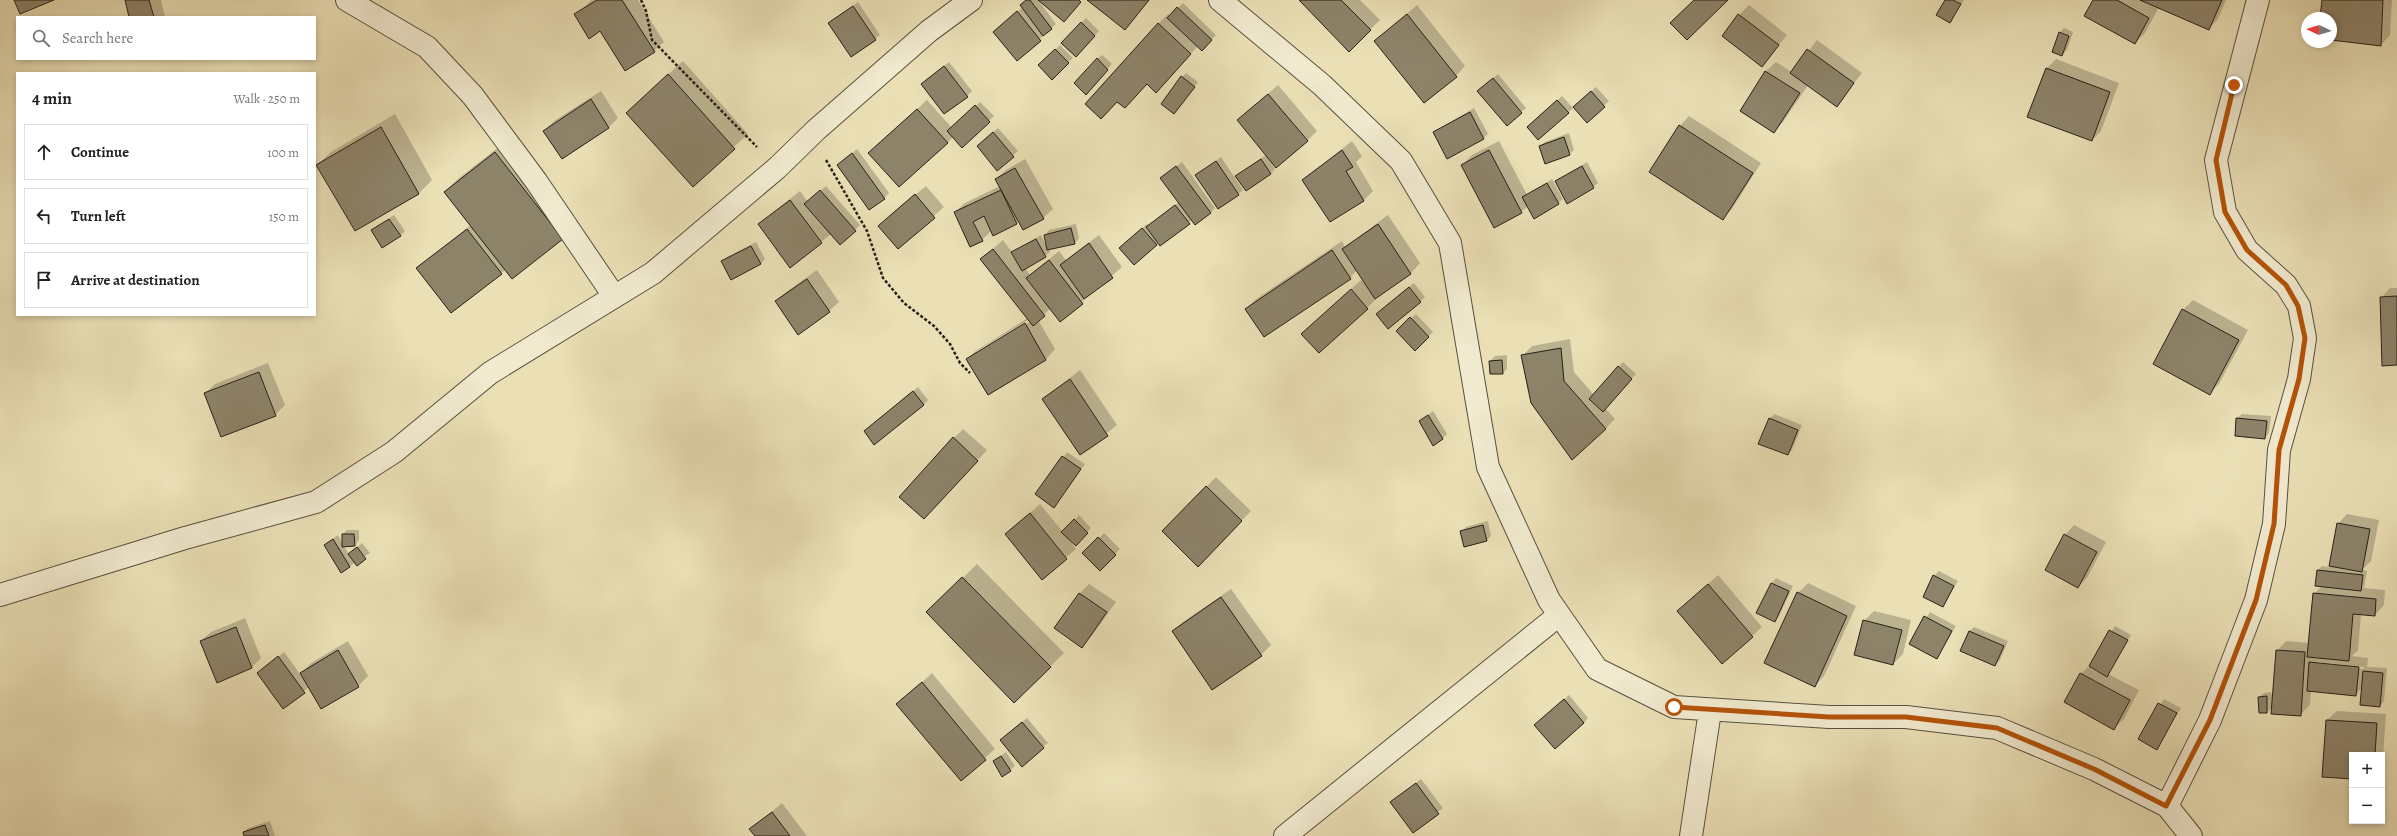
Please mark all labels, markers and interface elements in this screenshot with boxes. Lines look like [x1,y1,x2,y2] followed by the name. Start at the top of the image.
[2301,12,2337,48] north arrow
[16,16,316,60] search box
[30,27,52,49] icon: search
[62,28,133,48] text: Search here
[2225,76,2243,94] route end
[32,87,72,110] text: 4 min
[233,90,300,107] text: Walk · 250 m
[33,141,55,163] icon: ahead
[71,142,129,162] text: Continue
[267,144,299,161] text: 100 m
[33,205,55,227] icon: left
[71,206,126,226] text: Turn left
[269,208,299,225] text: 150 m
[33,269,55,291] icon: arrive
[71,270,200,290] text: Arrive at destination
[1665,698,1683,716] route start
[2349,752,2385,824] map controls
[2349,752,2385,788] button: +
[2349,788,2385,824] button: −

